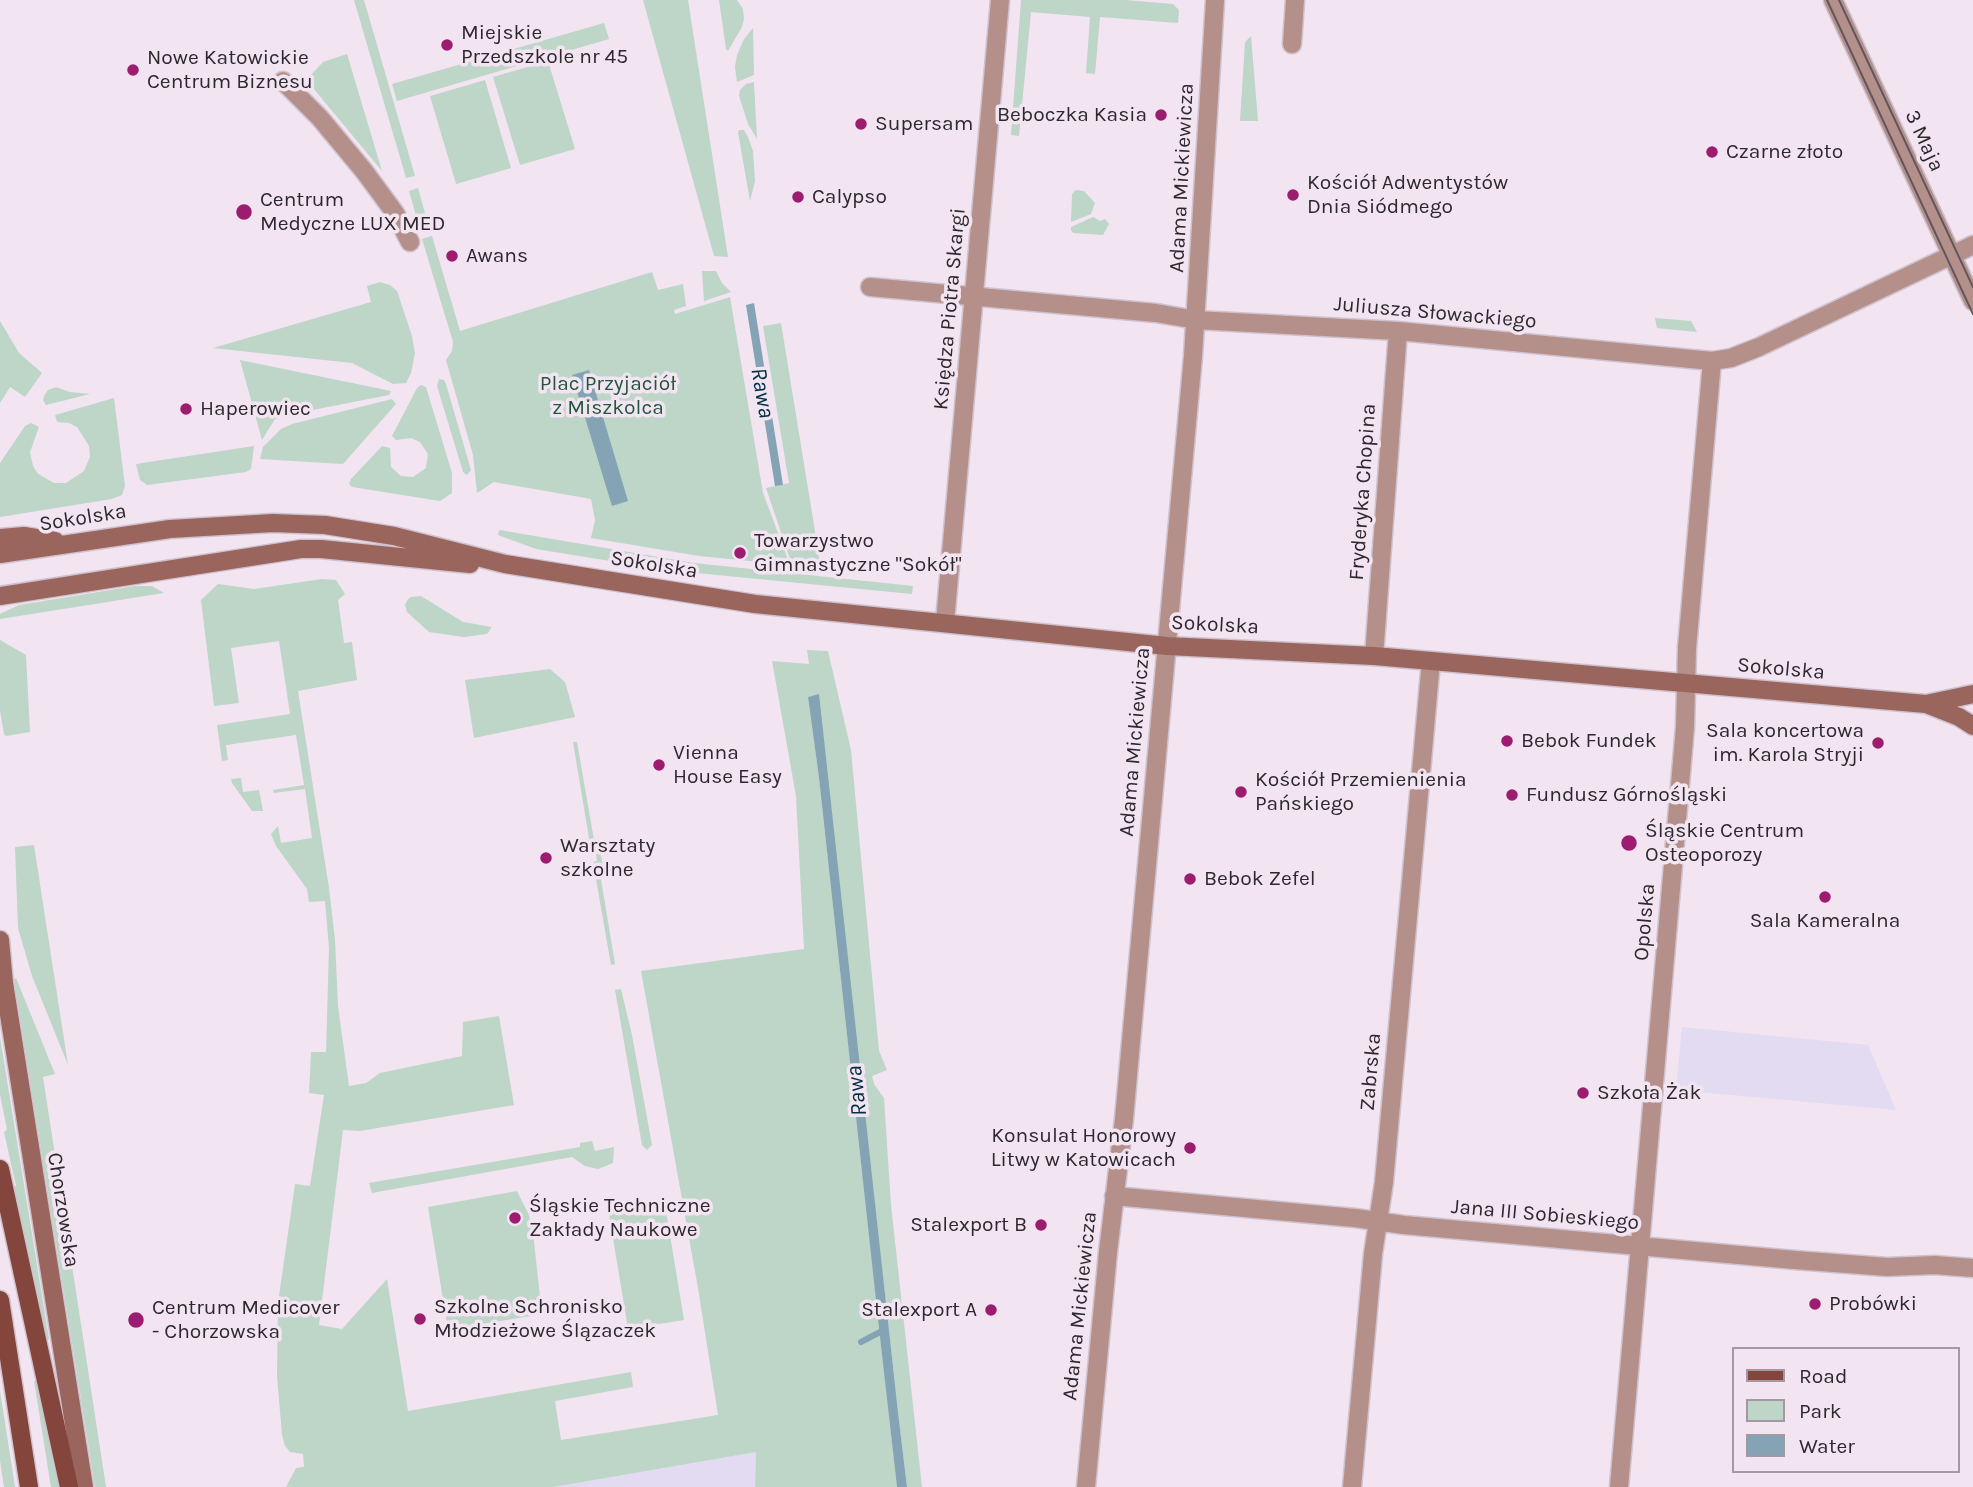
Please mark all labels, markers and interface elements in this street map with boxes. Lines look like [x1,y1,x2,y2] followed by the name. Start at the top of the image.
[461,20,628,70] place label: Miejskie Przedszkole nr 45
[439,37,455,53] marker: Miejskie Przedszkole nr 45
[147,45,313,95] place label: Nowe Katowickie Centrum Biznesu
[125,62,141,78] marker: Nowe Katowickie Centrum Biznesu
[1164,83,1200,273] street label: Adama Mickiewicza
[997,102,1147,128] place label: Beboczka Kasia
[1899,106,1949,176] street label: 3 Maja
[1153,107,1169,123] marker: Beboczka Kasia
[875,111,973,137] place label: Supersam
[853,116,869,132] marker: Supersam
[1726,139,1843,165] place label: Czarne złoto
[1704,144,1720,160] marker: Czarne złoto
[1307,170,1508,220] place label: Kościół Adwentystów Dnia Siódmego
[812,184,887,210] place label: Calypso
[260,187,445,237] place label: Centrum Medyczne LUX MED
[1285,187,1301,203] marker: Kościół Adwentystów Dnia Siódmego
[790,189,806,205] marker: Calypso
[234,202,254,222] marker: Centrum Medyczne LUX MED
[929,207,971,411] street label: Księdza Piotra Skargi
[466,243,528,269] place label: Awans
[444,248,460,264] marker: Awans
[1333,292,1537,334] street label: Juliusza Słowackiego
[744,366,780,420] water label: Rawa
[540,371,676,421] park label: Plac Przyjaciół z Miszkolca
[200,396,311,422] place label: Haperowiec
[178,401,194,417] marker: Haperowiec
[1344,403,1382,581] street label: Fryderyka Chopina
[38,499,128,537] street label: Sokolska
[754,528,962,578] place label: Towarzystwo Gimnastyczne "Sokół"
[732,545,748,561] marker: Towarzystwo Gimnastyczne "Sokół"
[609,546,699,584] street label: Sokolska
[1171,610,1259,640] street label: Sokolska
[1114,646,1156,838] street label: Adama Mickiewicza
[1736,653,1826,685] street label: Sokolska
[1706,718,1864,768] place label: Sala koncertowa im. Karola Stryji
[1521,728,1657,754] place label: Bebok Fundek
[1499,733,1515,749] marker: Bebok Fundek
[1870,735,1886,751] marker: Sala koncertowa im. Karola Stryji
[673,740,782,790] place label: Vienna House Easy
[651,757,667,773] marker: Vienna House Easy
[1255,767,1467,817] place label: Kościół Przemienienia Pańskiego
[1526,782,1727,808] place label: Fundusz Górnośląski
[1233,784,1249,800] marker: Kościół Przemienienia Pańskiego
[1504,787,1520,803] marker: Fundusz Górnośląski
[1645,818,1804,868] place label: Śląskie Centrum Osteoporozy
[560,833,655,883] place label: Warsztaty szkolne
[1619,833,1639,853] marker: Śląskie Centrum Osteoporozy
[538,850,554,866] marker: Warsztaty szkolne
[1204,866,1316,892] place label: Bebok Zefel
[1182,871,1198,887] marker: Bebok Zefel
[1629,882,1661,962] street label: Opolska
[1817,889,1833,905] marker: Sala Kameralna
[1750,908,1900,934] place label: Sala Kameralna
[1355,1032,1387,1112] street label: Zabrska
[841,1064,873,1118] water label: Rawa
[1597,1080,1701,1106] place label: Szkoła Żak
[1575,1085,1591,1101] marker: Szkoła Żak
[991,1123,1176,1173] place label: Konsulat Honorowy Litwy w Katowicach
[1182,1140,1198,1156] marker: Konsulat Honorowy Litwy w Katowicach
[42,1151,84,1269] street label: Chorzowska
[529,1193,710,1243] place label: Śląskie Techniczne Zakłady Naukowe
[1450,1194,1640,1236] street label: Jana III Sobieskiego
[507,1210,523,1226] marker: Śląskie Techniczne Zakłady Naukowe
[1058,1210,1102,1402] street label: Adama Mickiewicza
[910,1212,1027,1238] place label: Stalexport B
[1033,1217,1049,1233] marker: Stalexport B
[1829,1291,1917,1317] place label: Probówki
[434,1294,656,1344] place label: Szkolne Schronisko Młodzieżowe Ślązaczek
[152,1295,340,1345] place label: Centrum Medicover - Chorzowska
[1807,1296,1823,1312] marker: Probówki
[861,1297,977,1323] place label: Stalexport A
[983,1302,999,1318] marker: Stalexport A
[126,1310,146,1330] marker: Centrum Medicover - Chorzowska
[412,1311,428,1327] marker: Szkolne Schronisko Młodzieżowe Ślązaczek
[1731,1347,1959,1473] legend
[1799,1364,1847,1388] text: Road
[1799,1399,1842,1423] text: Park
[1799,1434,1855,1458] text: Water

